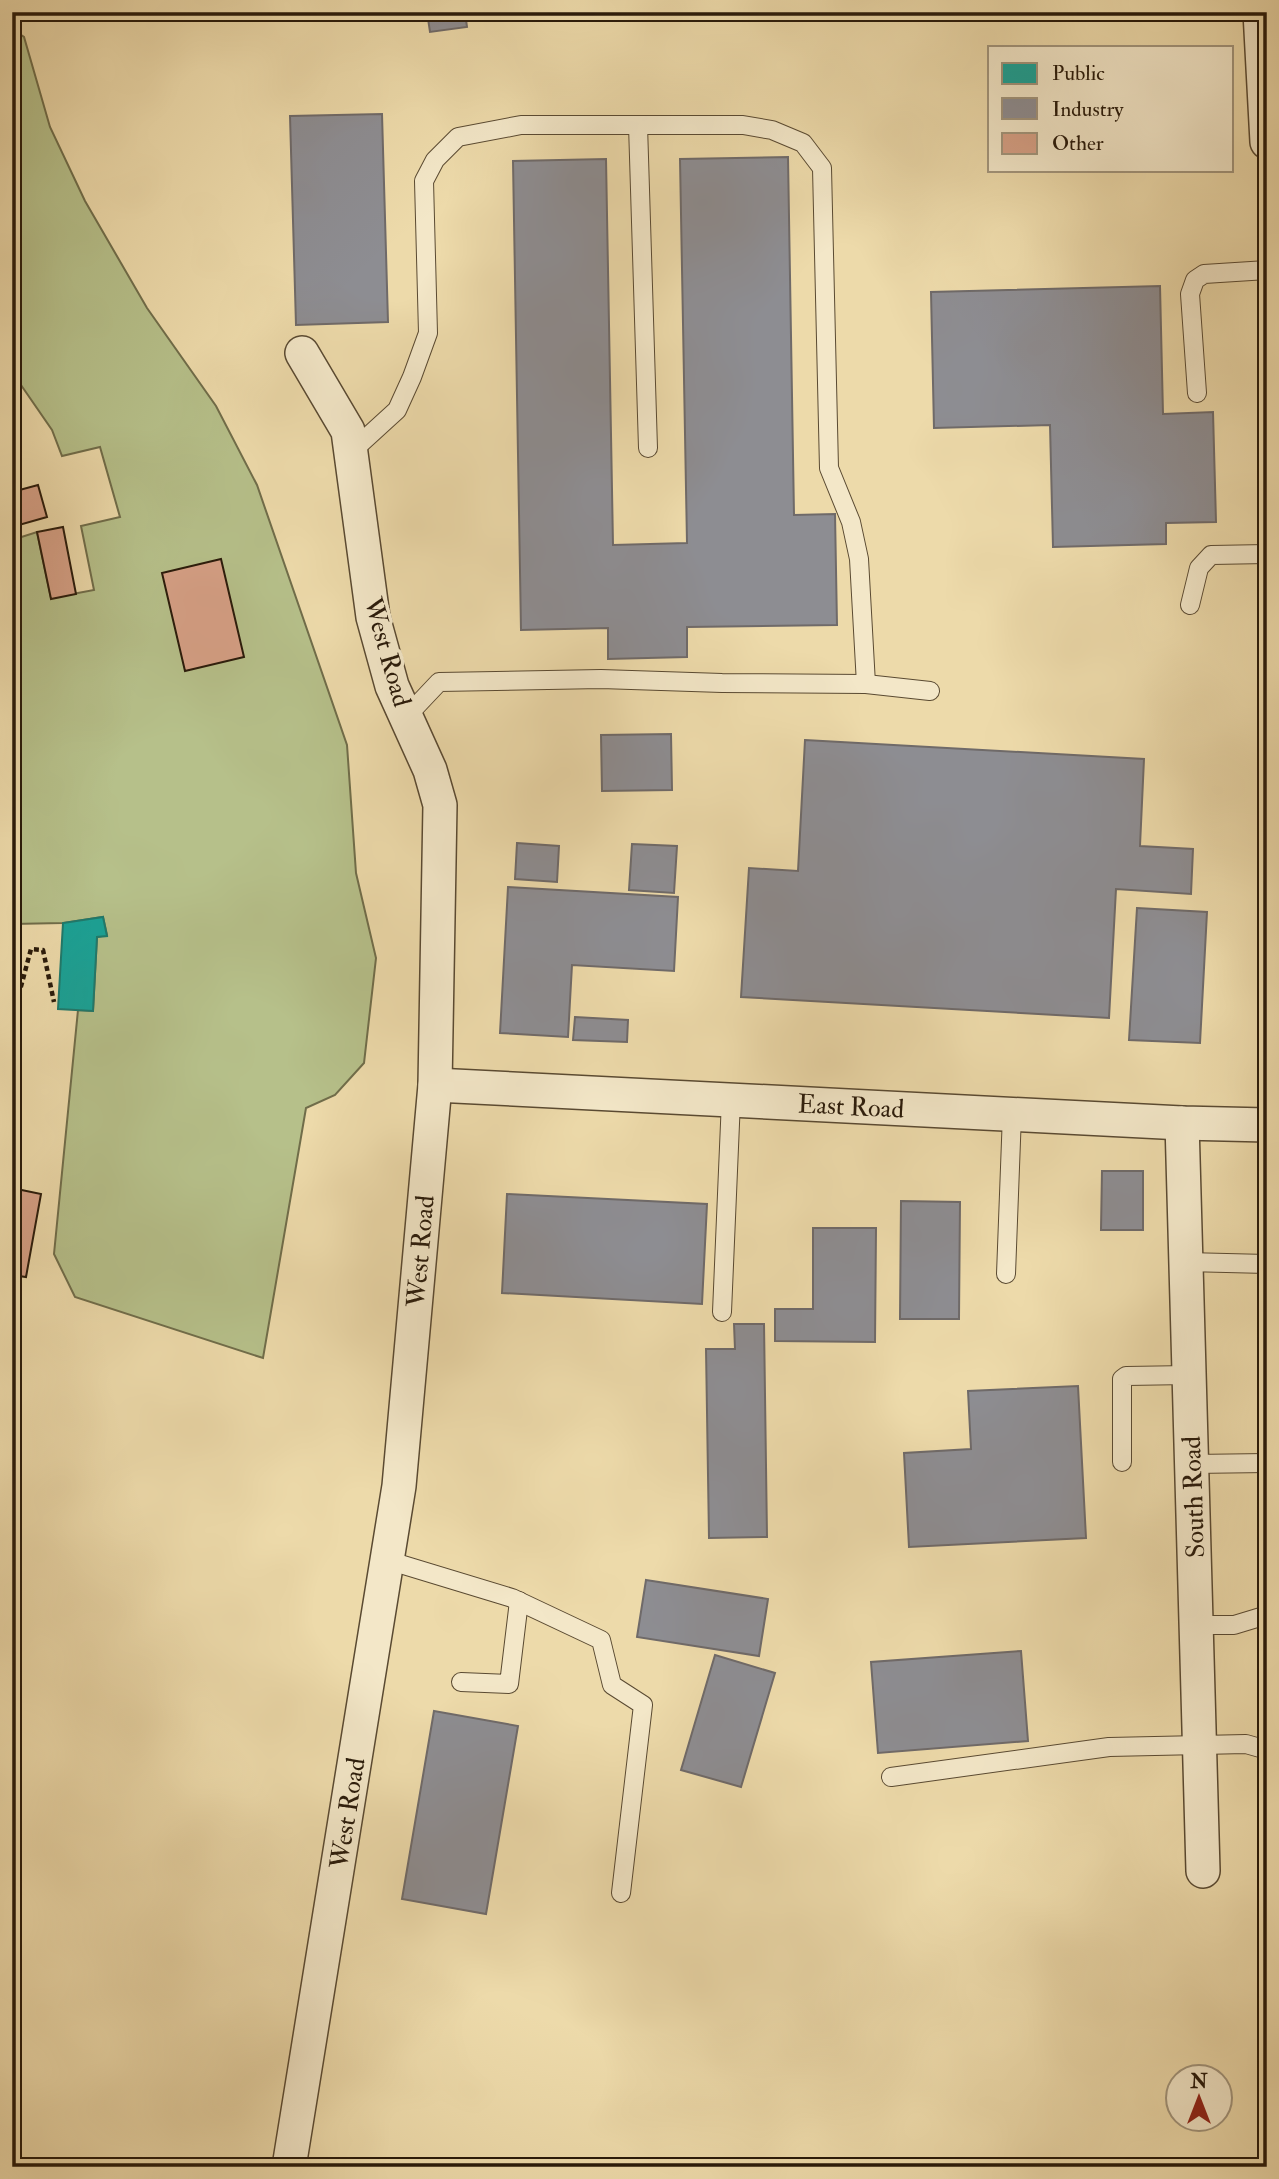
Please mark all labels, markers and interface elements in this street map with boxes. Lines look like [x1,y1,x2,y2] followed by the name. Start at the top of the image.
[988,46,1234,172] legend
[1052,60,1105,87] text: Public
[1052,96,1124,123] text: Industry
[1052,130,1104,157] text: Other
[356,593,418,711] street label: West Road
[797,1088,905,1126] street label: East Road
[400,1194,442,1309] street label: West Road
[1176,1435,1212,1559] street label: South Road
[323,1755,373,1872] street label: West Road
[1164,2064,1234,2134] north arrow
[1189,2070,1208,2094] text: N

